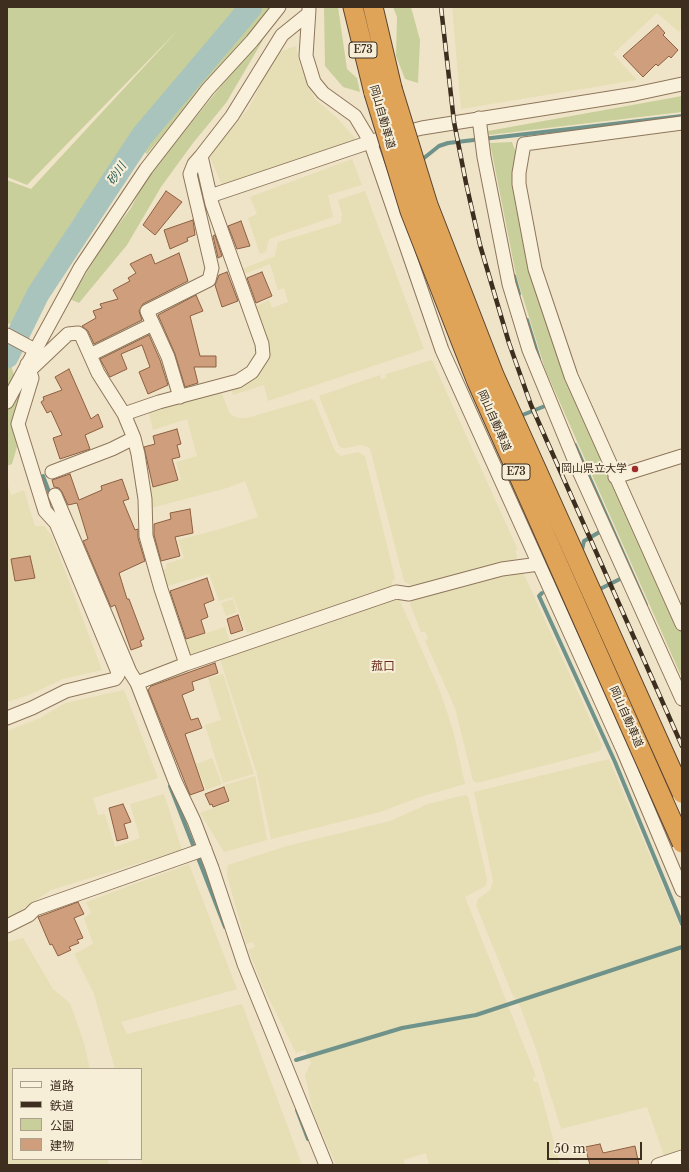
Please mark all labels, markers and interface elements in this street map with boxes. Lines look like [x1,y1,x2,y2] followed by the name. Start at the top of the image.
[349,42,377,58] road number: E73
[367,83,397,151] street label: 岡山自動車道
[104,160,130,188] water label: 砂川
[475,388,513,454] street label: 岡山自動車道
[561,462,627,476] place label: 岡山県立大学
[502,464,530,480] road number: E73
[630,464,640,474] marker: 岡山県立大学
[371,660,395,674] district label: 菰口
[607,684,645,750] street label: 岡山自動車道
[12,1068,142,1160] legend
[50,1078,74,1093] text: 道路
[50,1098,74,1113] text: 鉄道
[50,1118,74,1133] text: 公園
[549,1134,644,1160] scale bar
[50,1138,74,1153] text: 建物
[554,1141,586,1156] text: 50 m

